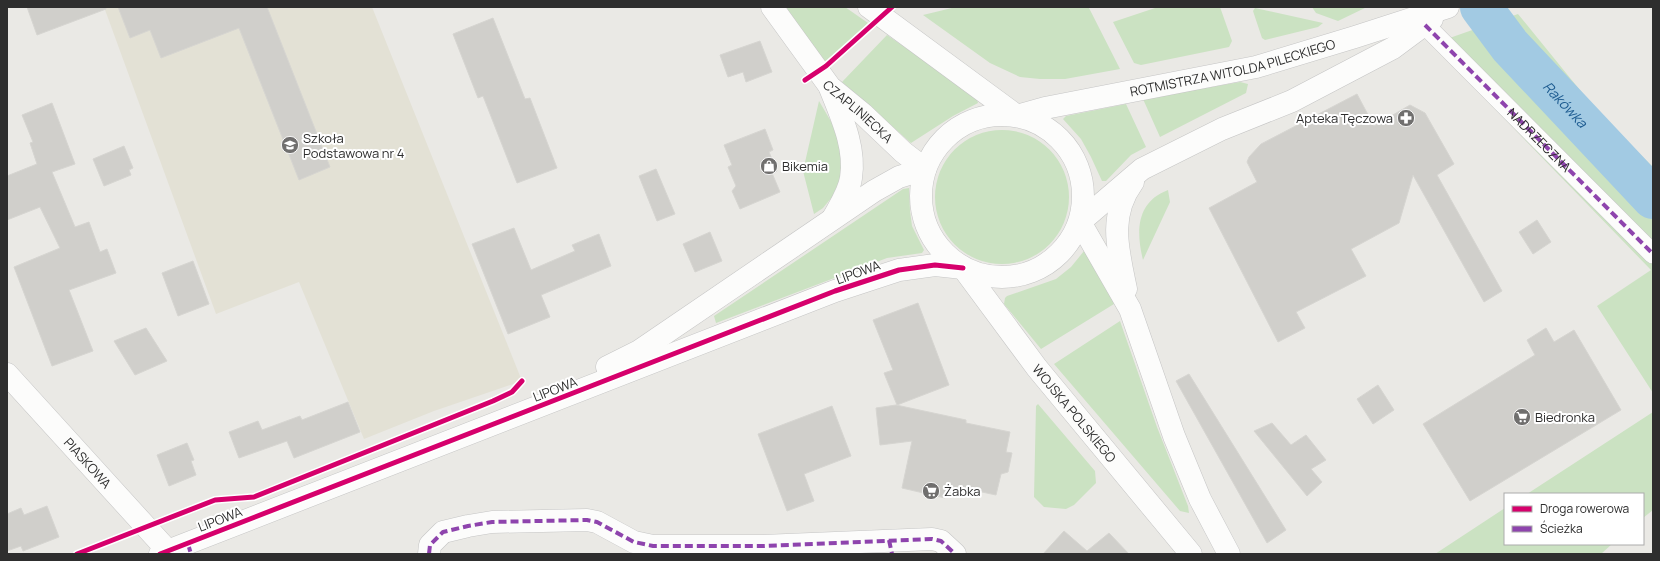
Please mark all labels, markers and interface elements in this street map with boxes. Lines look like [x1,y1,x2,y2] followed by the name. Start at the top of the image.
[1128,34,1338,100] street label: ROTMISTRZA WITOLDA PILECKIEGO
[819,76,897,147] street label: CZAPLINIECKA
[1539,77,1593,132] water label: Rakówka
[1503,104,1575,176] street label: NADRZECZNA
[1396,108,1416,128] pharmacy icon: Apteka Tęczowa
[1296,109,1393,127] place label: Apteka Tęczowa
[303,129,405,162] place label: Szkoła Podstawowa nr 4
[280,135,300,155] school or university icon: Szkoła Podstawowa nr 4
[759,156,779,176] shop icon: Bikemia
[782,157,828,175] place label: Bikemia
[833,256,883,288] street label: LIPOWA
[1028,360,1121,466] street label: WOJSKA POLSKIEGO
[530,372,580,406] street label: LIPOWA
[1512,407,1532,427] supermarket icon: Biedronka
[1535,408,1595,426] place label: Biedronka
[60,434,116,492] street label: PIASKOWA
[921,481,941,501] supermarket icon: Żabka
[944,482,981,500] place label: Żabka
[1504,493,1644,545] legend
[1540,500,1629,517] text: Droga rowerowa
[195,502,245,536] street label: LIPOWA
[1540,520,1583,537] text: Ścieżka

